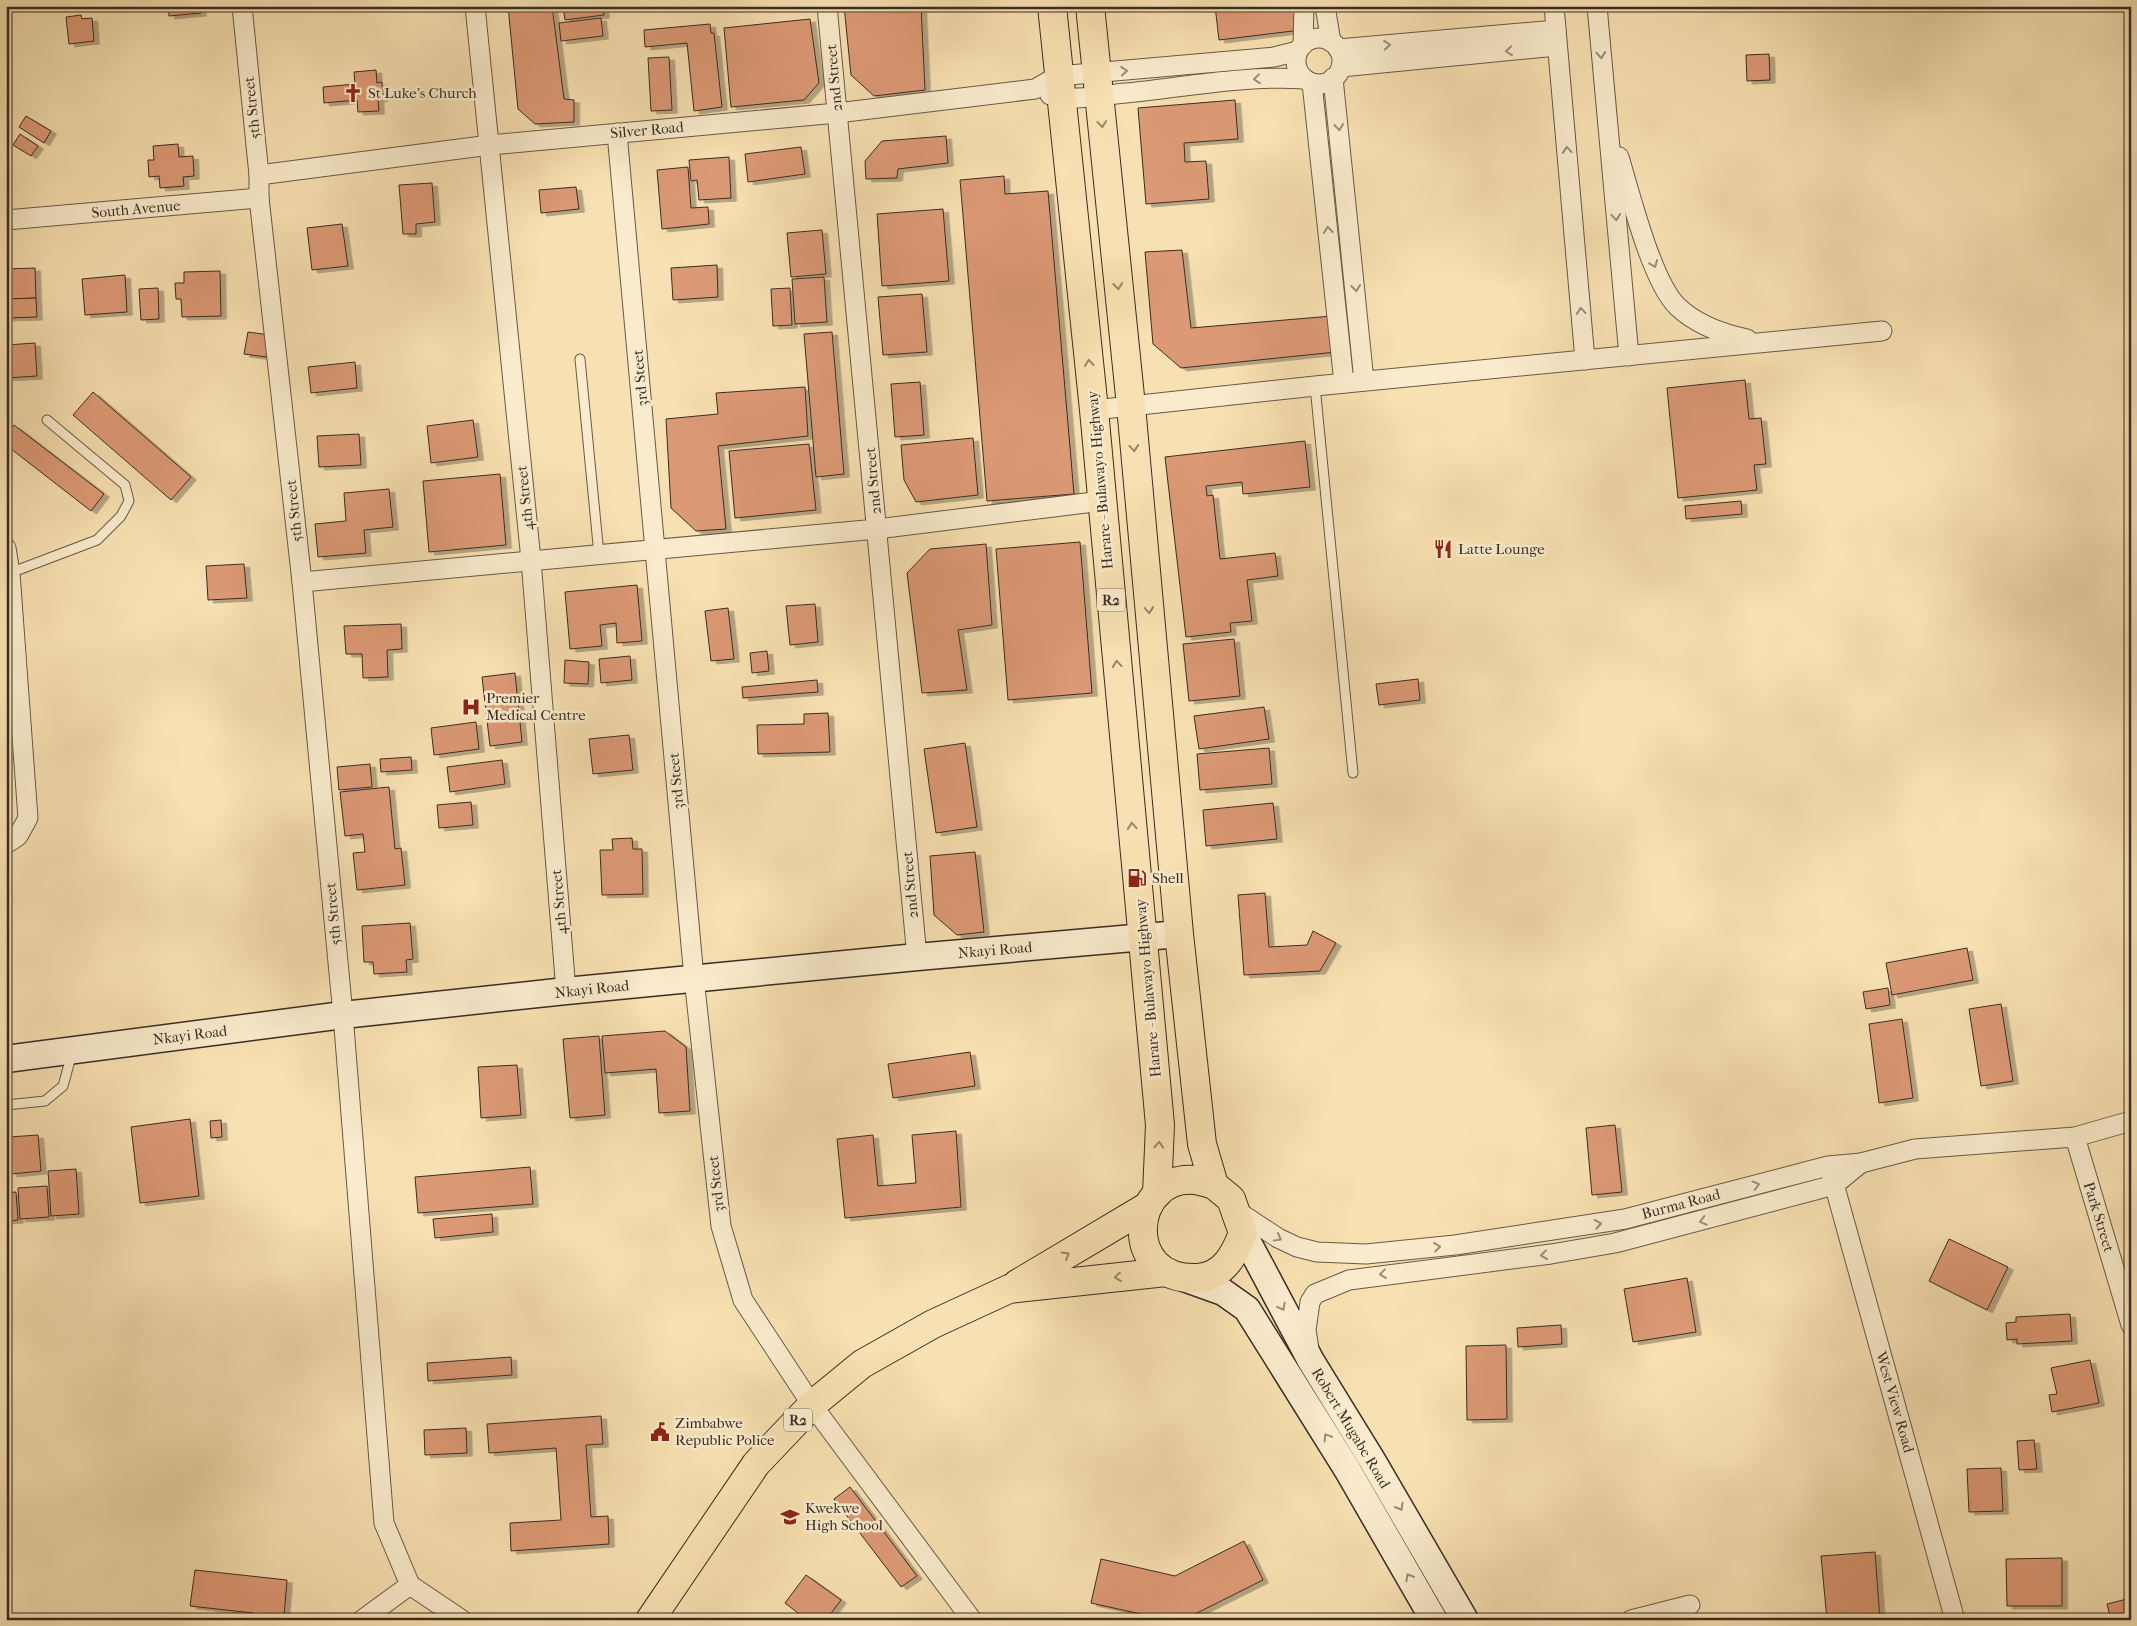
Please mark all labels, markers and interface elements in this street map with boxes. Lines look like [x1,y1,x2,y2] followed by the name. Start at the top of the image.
[1383,40,1391,51] one-way arrow
[822,43,846,112] street label: 2nd Street
[1504,45,1512,56] one-way arrow
[1595,51,1606,59] one-way arrow
[1121,66,1129,77] one-way arrow
[1252,73,1260,84] one-way arrow
[240,75,264,140] street label: 5th Street
[342,82,364,104] church icon: St Luke's Church
[368,84,477,102] place label: St Luke's Church
[610,118,685,142] street label: Silver Road
[1096,121,1107,129] one-way arrow
[1333,123,1344,131] one-way arrow
[1561,145,1572,153] one-way arrow
[91,196,182,222] street label: South Avenue
[1610,213,1621,221] one-way arrow
[1322,226,1333,234] one-way arrow
[1648,259,1658,268] one-way arrow
[1112,282,1123,290] one-way arrow
[1350,285,1361,293] one-way arrow
[1576,307,1587,315] one-way arrow
[628,348,651,407] street label: 3rd Steet
[1084,359,1095,367] one-way arrow
[1083,389,1117,570] street label: Harare - Bulawayo Highway
[1129,444,1140,452] one-way arrow
[861,446,885,515] street label: 2nd Street
[513,464,537,531] street label: 4th Street
[282,478,306,543] street label: 5th Street
[1432,538,1454,560] restaurant icon: Latte Lounge
[1458,540,1545,558] place label: Latte Lounge
[1097,588,1125,612] road number: R2
[1143,606,1154,614] one-way arrow
[1112,660,1123,668] one-way arrow
[486,689,586,724] place label: Premier Medical Centre
[460,696,482,718] hospital icon: Premier Medical Centre
[664,751,687,810] street label: 3rd Steet
[1127,822,1138,830] one-way arrow
[898,850,922,919] street label: 2nd Street
[1126,867,1148,889] fuel station icon: Shell
[547,868,571,935] street label: 4th Street
[1152,869,1184,887] place label: Shell
[321,881,345,946] street label: 5th Street
[1131,897,1165,1078] street label: Harare - Bulawayo Highway
[957,938,1034,962] street label: Nkayi Road
[554,976,631,1002] street label: Nkayi Road
[152,1021,229,1048] street label: Nkayi Road
[1153,1141,1164,1149] one-way arrow
[704,1154,728,1213] street label: 3rd Steet
[1751,1180,1759,1190] one-way arrow
[2080,1180,2118,1255] street label: Park Street
[1640,1185,1723,1223] street label: Burma Road
[1699,1216,1707,1226] one-way arrow
[1594,1220,1603,1230] one-way arrow
[1273,1232,1282,1242] one-way arrow
[1434,1242,1442,1253] one-way arrow
[1540,1249,1548,1260] one-way arrow
[1060,1251,1069,1261] one-way arrow
[1378,1268,1386,1279] one-way arrow
[1113,1271,1121,1282] one-way arrow
[1276,1301,1286,1310] one-way arrow
[1872,1348,1918,1455] street label: West View Road
[1308,1364,1395,1492] street label: Robert Mugabe Road
[784,1408,812,1432] road number: R2
[675,1414,775,1449] place label: Zimbabwe Republic Police
[649,1421,671,1443] public building icon: Zimbabwe Republic Police
[1324,1434,1334,1443] one-way arrow
[805,1499,883,1534] place label: Kwekwe High School
[1393,1502,1403,1511] one-way arrow
[779,1506,801,1528] school or university icon: Kwekwe High School
[1406,1574,1416,1583] one-way arrow

